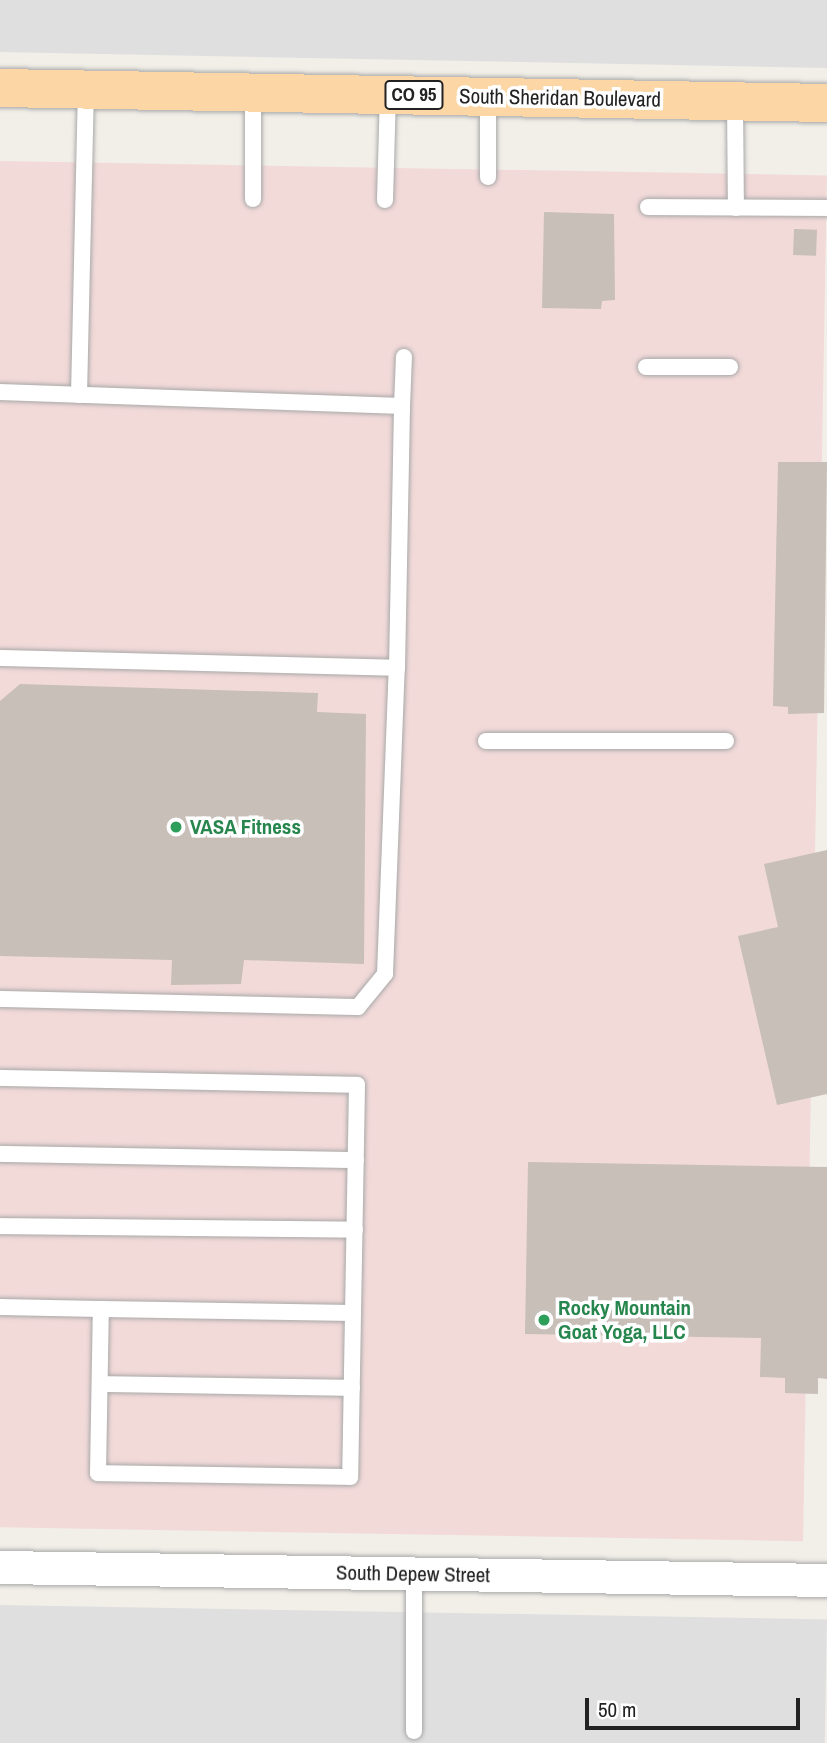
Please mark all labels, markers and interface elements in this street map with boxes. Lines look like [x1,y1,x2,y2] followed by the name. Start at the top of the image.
[384,80,444,110] road number: CO 95
[459,84,661,112] street label: South Sheridan Boulevard
[190,814,302,840] place label: VASA Fitness
[168,819,184,835] marker: VASA Fitness
[558,1295,691,1345] place label: Rocky Mountain Goat Yoga, LLC
[536,1312,552,1328] marker: Rocky Mountain Goat Yoga, LLC
[336,1560,490,1588] street label: South Depew Street
[589,1684,804,1728] scale bar
[598,1695,636,1724] text: 50 m

